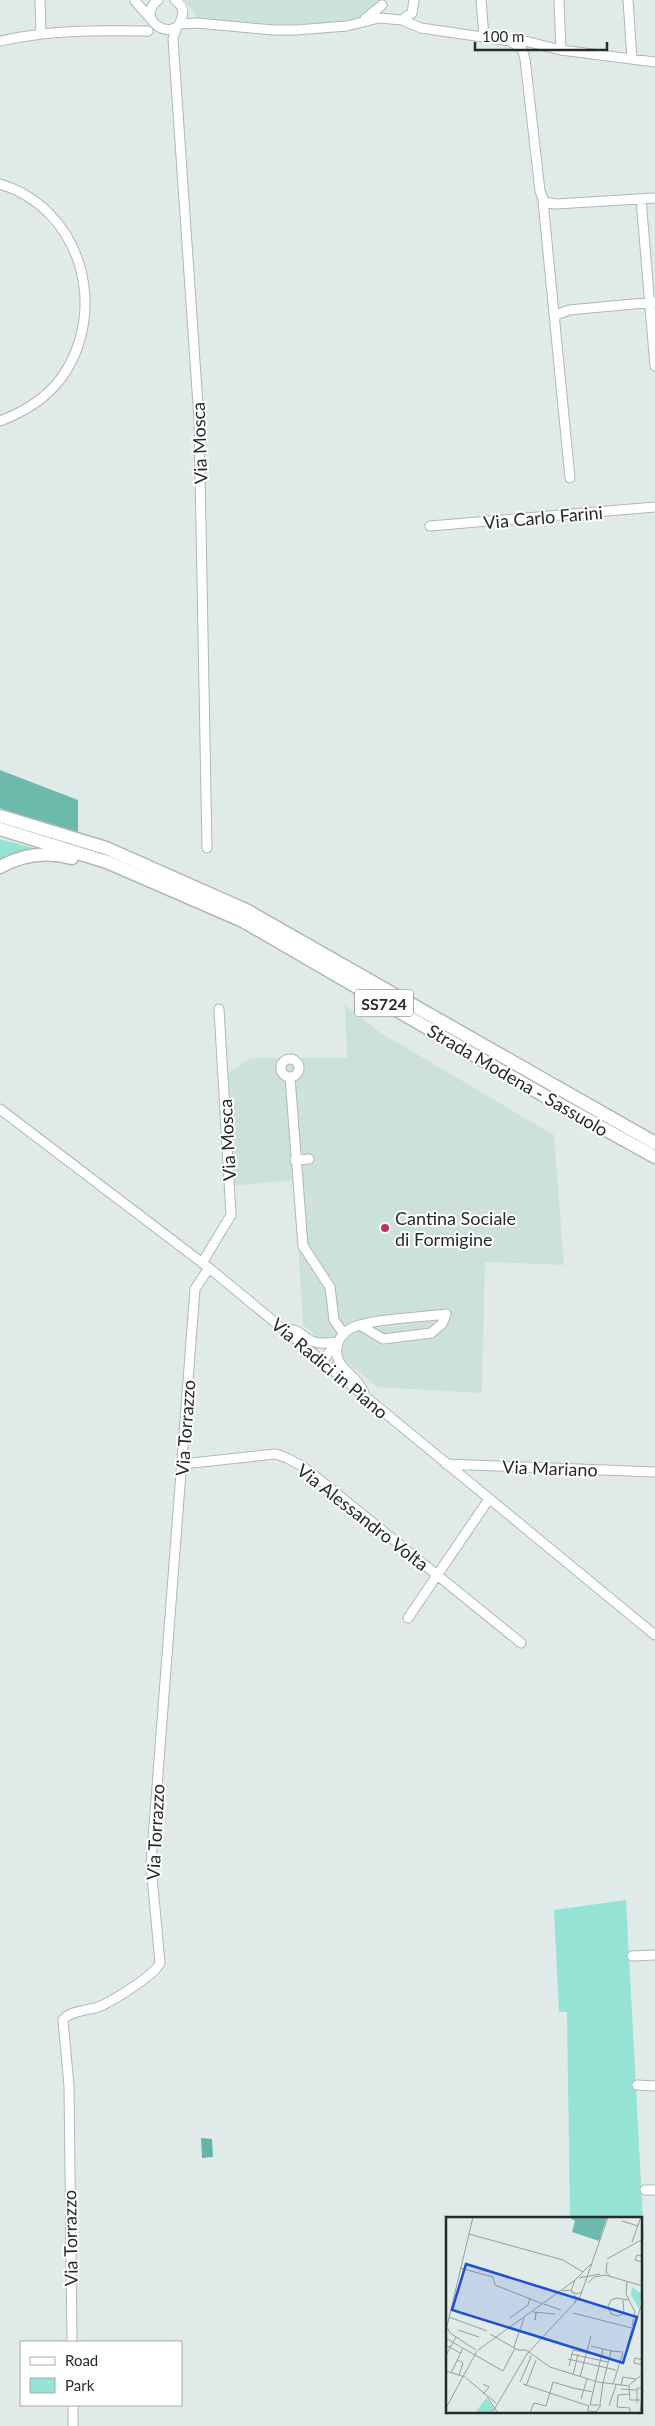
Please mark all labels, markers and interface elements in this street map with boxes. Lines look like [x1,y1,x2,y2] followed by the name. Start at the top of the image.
[475,20,608,52] scale bar
[482,27,524,45] text: 100 m
[187,402,211,484] street label: Via Mosca
[482,501,604,533] street label: Via Carlo Farini
[355,990,413,1016] road number: SS724
[424,1019,612,1141] street label: Strada Modena - Sassuolo
[214,1098,240,1182] street label: Via Mosca
[395,1207,516,1250] place label: Cantina Sociale di Formigine
[379,1222,391,1234] marker: Cantina Sociale di Formigine
[267,1313,393,1423] street label: Via Radici in Piano
[171,1379,199,1477] street label: Via Torrazzo
[502,1455,598,1481] street label: Via Mariano
[293,1459,433,1575] street label: Via Alessandro Volta
[141,1783,169,1881] street label: Via Torrazzo
[58,2190,82,2286] street label: Via Torrazzo
[446,2217,642,2414] inset map
[20,2341,182,2406] legend
[65,2351,98,2369] text: Road
[65,2376,95,2394] text: Park

